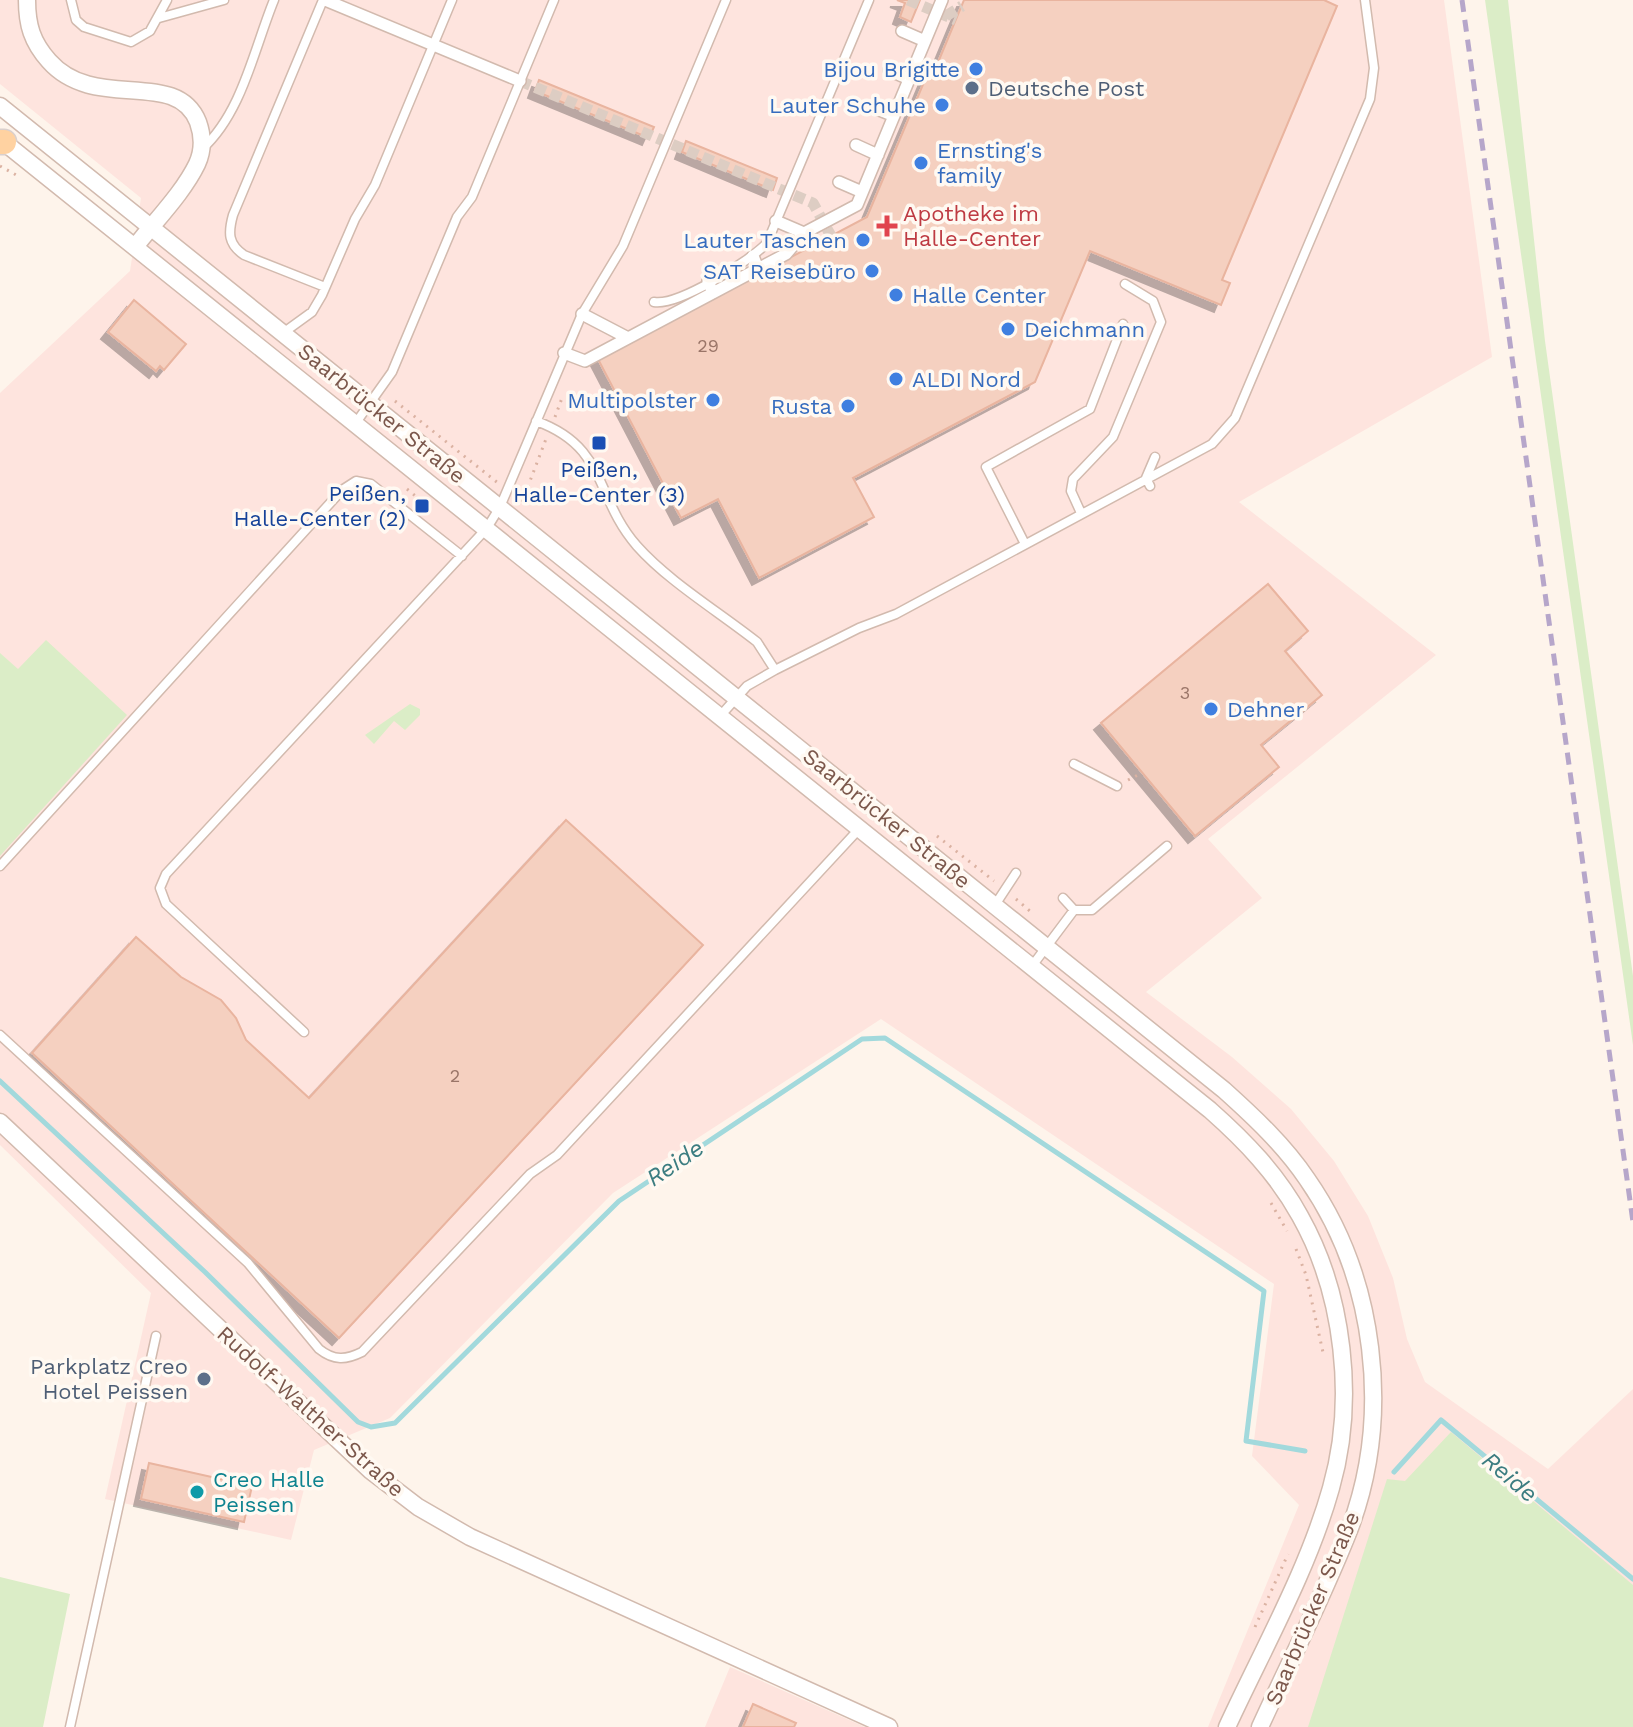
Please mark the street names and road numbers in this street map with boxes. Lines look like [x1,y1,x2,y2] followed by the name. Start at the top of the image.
[293,338,470,489] street label: Saarbrücker Straße
[798,743,975,894] street label: Saarbrücker Straße
[212,1321,409,1502] street label: Rudolf-Walther-Straße
[1260,1508,1365,1709] street label: Saarbrücker Straße

